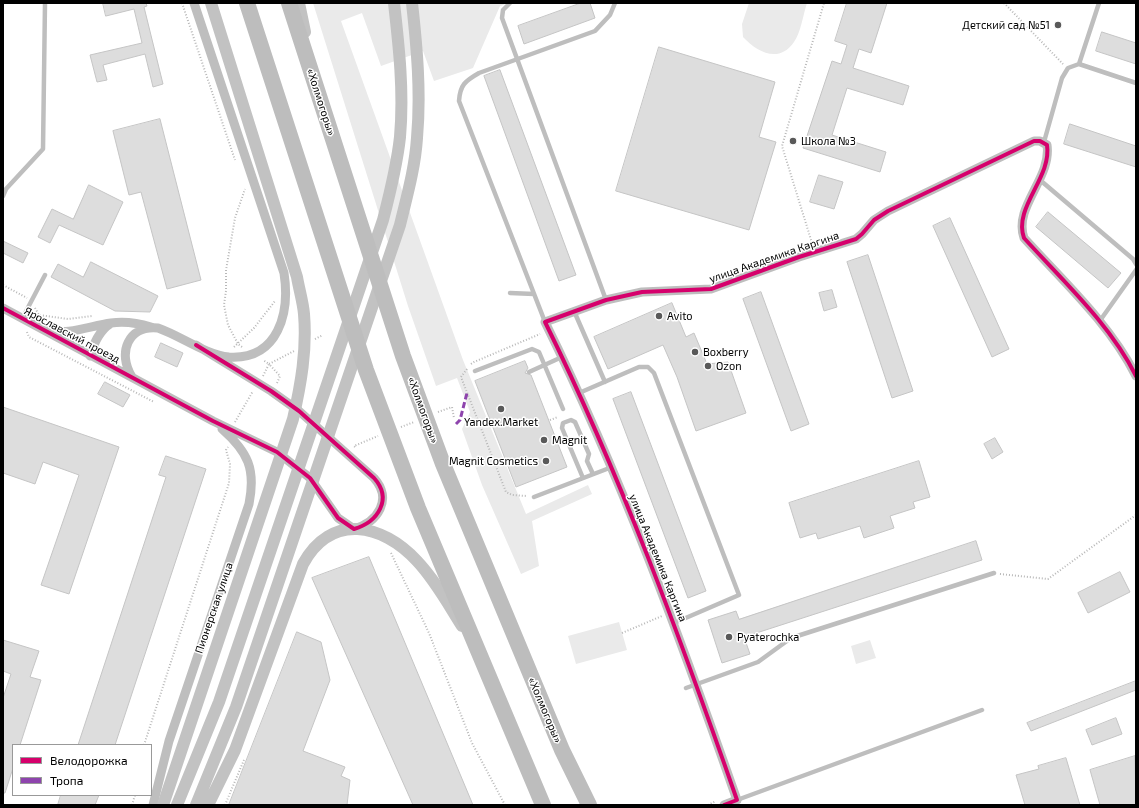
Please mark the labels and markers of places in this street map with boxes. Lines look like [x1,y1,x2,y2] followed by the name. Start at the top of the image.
[962,18,1050,32] place label: Детский сад №51
[1053,20,1063,30] marker: Детский сад №51
[801,134,856,148] place label: Школа №3
[788,136,798,146] marker: Школа №3
[667,309,693,323] place label: Avito
[654,311,664,321] marker: Avito
[703,345,749,359] place label: Boxberry
[690,347,700,357] marker: Boxberry
[716,359,742,373] place label: Ozon
[703,361,713,371] marker: Ozon
[496,404,506,414] marker: Yandex.Market
[464,415,538,429] place label: Yandex.Market
[552,433,587,447] place label: Magnit
[539,435,549,445] marker: Magnit
[449,454,538,468] place label: Magnit Cosmetics
[541,456,551,466] marker: Magnit Cosmetics
[737,630,799,644] place label: Pyaterochka
[724,632,734,642] marker: Pyaterochka

